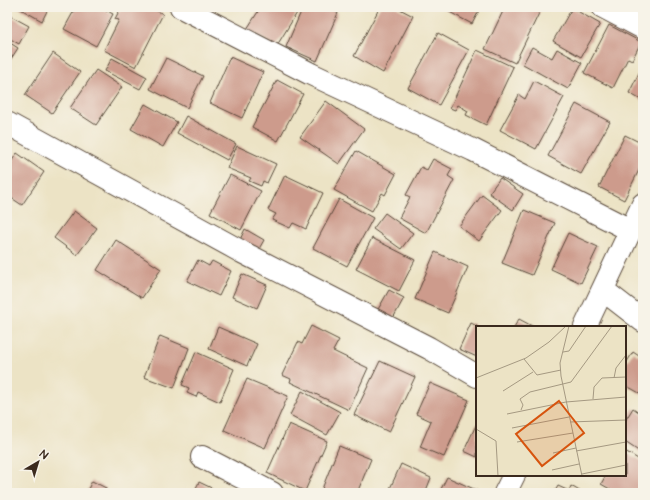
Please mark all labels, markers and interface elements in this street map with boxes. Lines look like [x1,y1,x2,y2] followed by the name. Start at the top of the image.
[476,326,626,476] inset map
[18,442,58,482] north arrow
[37,446,51,463] text: N

